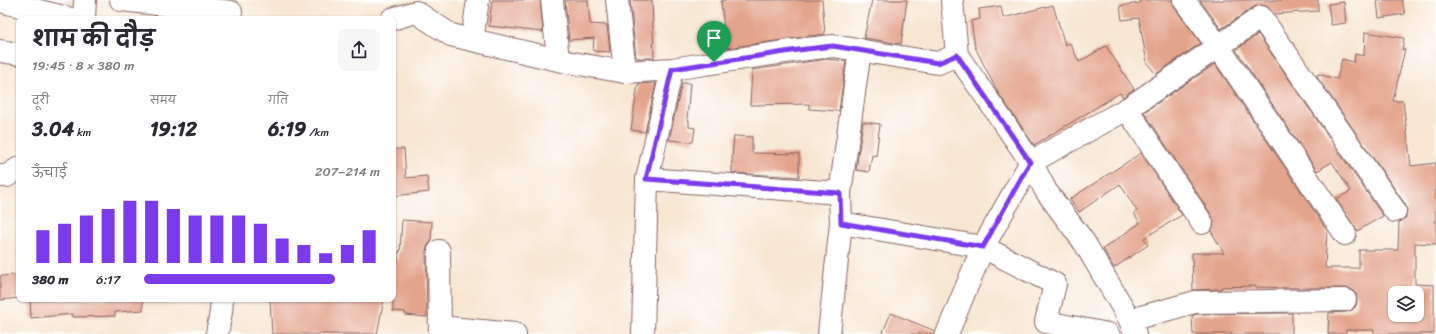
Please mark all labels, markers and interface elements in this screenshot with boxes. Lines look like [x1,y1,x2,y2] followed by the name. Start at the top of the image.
[32,19,155,58] text: शाम की दौड़
[697,21,731,62] pin
[703,27,725,49] icon: arrive
[338,29,380,71] button: share
[32,54,134,77] text: 19:45 · 8 × 380 m
[32,91,49,110] text: दूरी
[150,91,176,110] text: समय
[268,91,288,110] text: गति
[32,112,74,147] text: 3.04
[150,112,197,147] text: 19:12
[268,112,306,147] text: 6:19
[74,123,91,142] text: km
[306,123,329,142] text: /km
[315,160,380,183] text: 207–214 m
[32,161,67,184] text: ऊँचाई
[32,268,69,291] text: 380 m
[96,268,120,291] text: 6:17
[1388,286,1424,322] map controls
[1388,286,1424,322] button: layers

